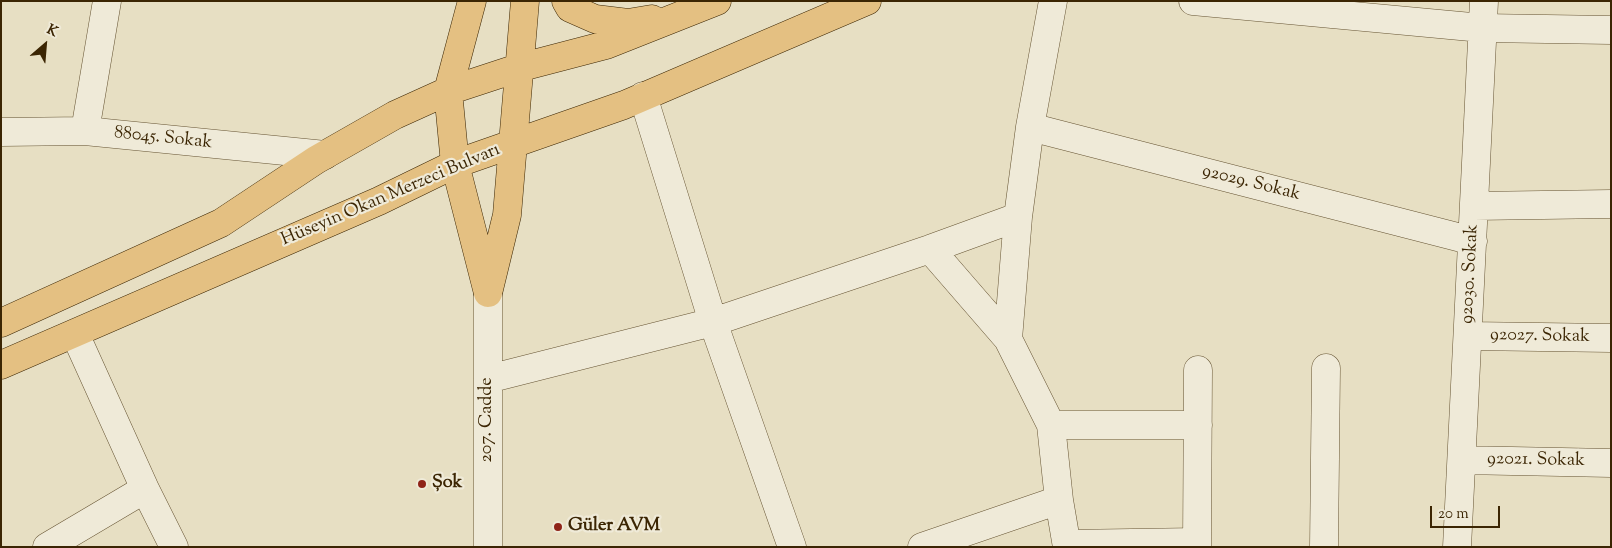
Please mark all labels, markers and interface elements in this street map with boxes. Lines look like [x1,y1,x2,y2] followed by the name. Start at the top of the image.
[20,20,70,70] north arrow
[43,20,61,43] text: K
[113,123,213,155] street label: 88045. Sokak
[278,140,504,252] street label: Hüseyin Okan Merzeci Bulvarı
[1200,161,1302,207] street label: 92029. Sokak
[1458,224,1484,324] street label: 92030. Sokak
[1490,325,1590,349] street label: 92027. Sokak
[477,377,499,463] street label: 207. Cadde
[1487,449,1585,473] street label: 92021. Sokak
[432,473,462,495] place label: Şok
[416,478,428,490] marker: Şok
[1432,496,1502,528] scale bar
[1438,504,1469,525] text: 20 m
[568,516,660,538] place label: Güler AVM
[552,521,564,533] marker: Güler AVM

